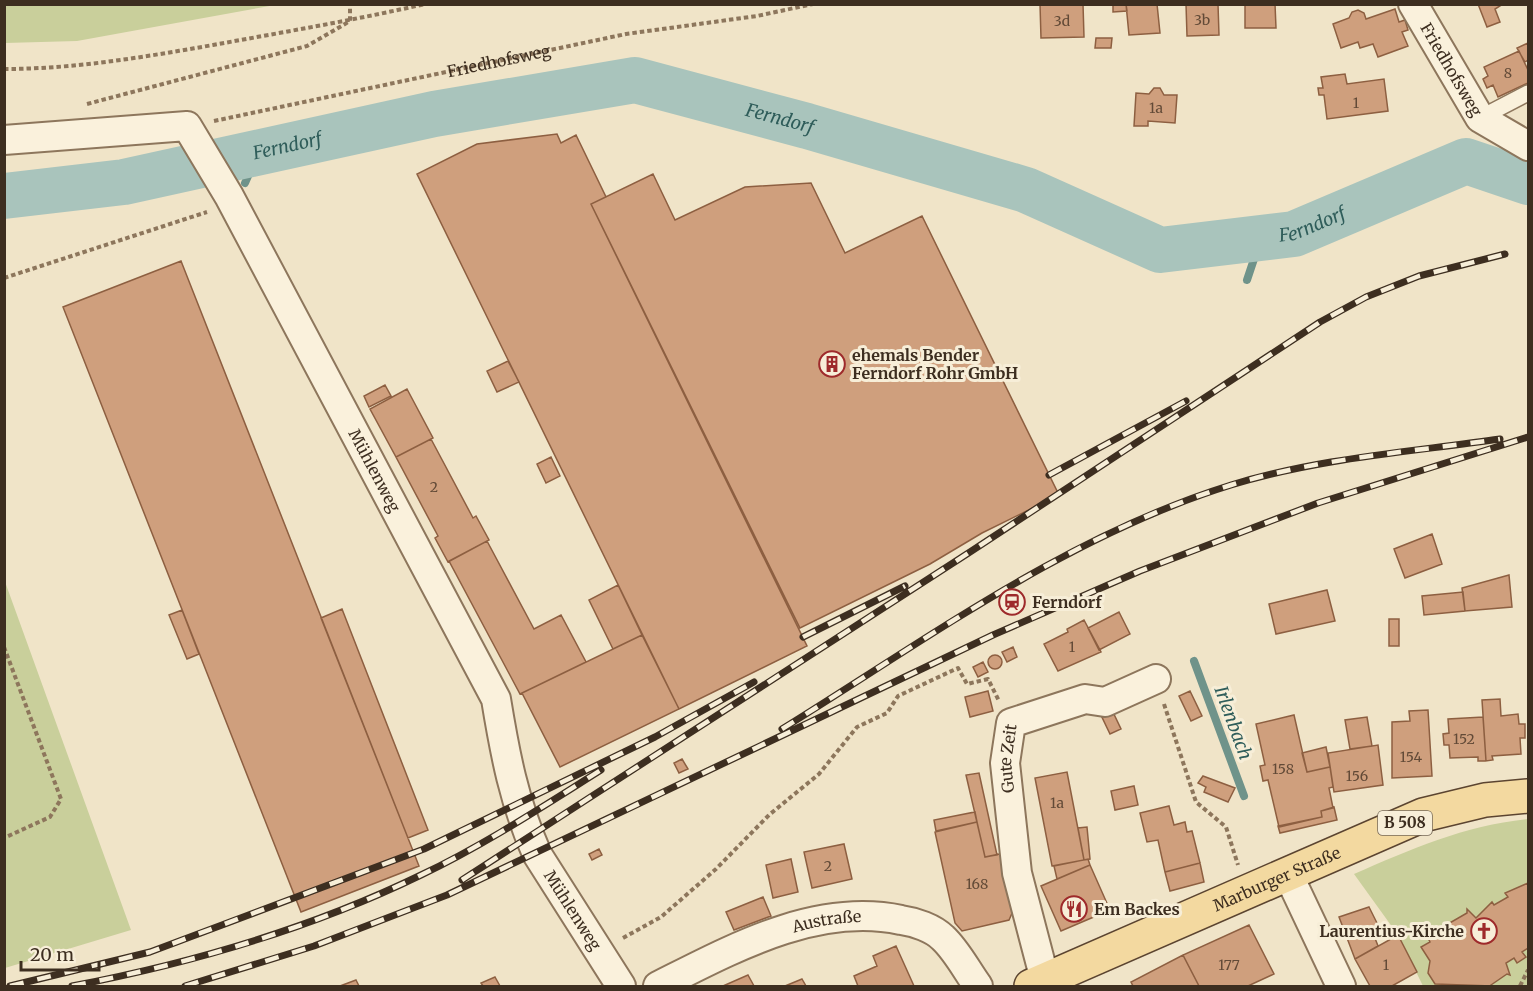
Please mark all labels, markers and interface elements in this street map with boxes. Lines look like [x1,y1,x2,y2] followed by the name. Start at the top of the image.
[1194,11,1210,29] house number: 3b
[1054,12,1071,30] house number: 3d
[1416,19,1487,120] street label: Friedhofsweg
[445,40,552,82] street label: Friedhofsweg
[1504,64,1512,82] house number: 8
[1353,94,1359,112] house number: 1
[742,98,819,139] water label: Ferndorf
[1149,99,1163,117] house number: 1a
[250,127,326,165] water label: Ferndorf
[1277,201,1351,247] water label: Ferndorf
[852,345,1018,383] place label: ehemals Bender Ferndorf Rohr GmbH
[817,349,847,379] building icon: ehemals Bender Ferndorf Rohr GmbH
[345,426,405,516] street label: Mühlenweg
[430,478,438,496] house number: 2
[997,587,1027,617] station icon: Ferndorf
[1032,592,1102,612] place label: Ferndorf
[1069,638,1075,656] house number: 1
[1210,683,1257,763] water label: Irlenbach
[995,722,1021,794] street label: Gute Zeit
[1453,730,1475,748] house number: 152
[1400,748,1423,766] house number: 154
[1272,760,1294,778] house number: 158
[1346,767,1368,785] house number: 156
[1050,794,1064,812] house number: 1a
[1378,811,1432,835] road number: B 508
[1210,842,1343,915] street label: Marburger Straße
[824,857,832,875] house number: 2
[540,866,606,954] street label: Mühlenweg
[966,875,988,893] house number: 168
[1059,894,1089,924] restaurant icon: Em Backes
[1094,899,1180,919] place label: Em Backes
[789,906,861,937] street label: Austraße
[1469,916,1499,946] church icon: Laurentius-Kirche
[1319,921,1464,941] place label: Laurentius-Kirche
[21,934,99,972] scale bar
[30,943,74,966] text: 20 m
[1218,956,1240,974] house number: 177
[1383,956,1389,974] house number: 1

